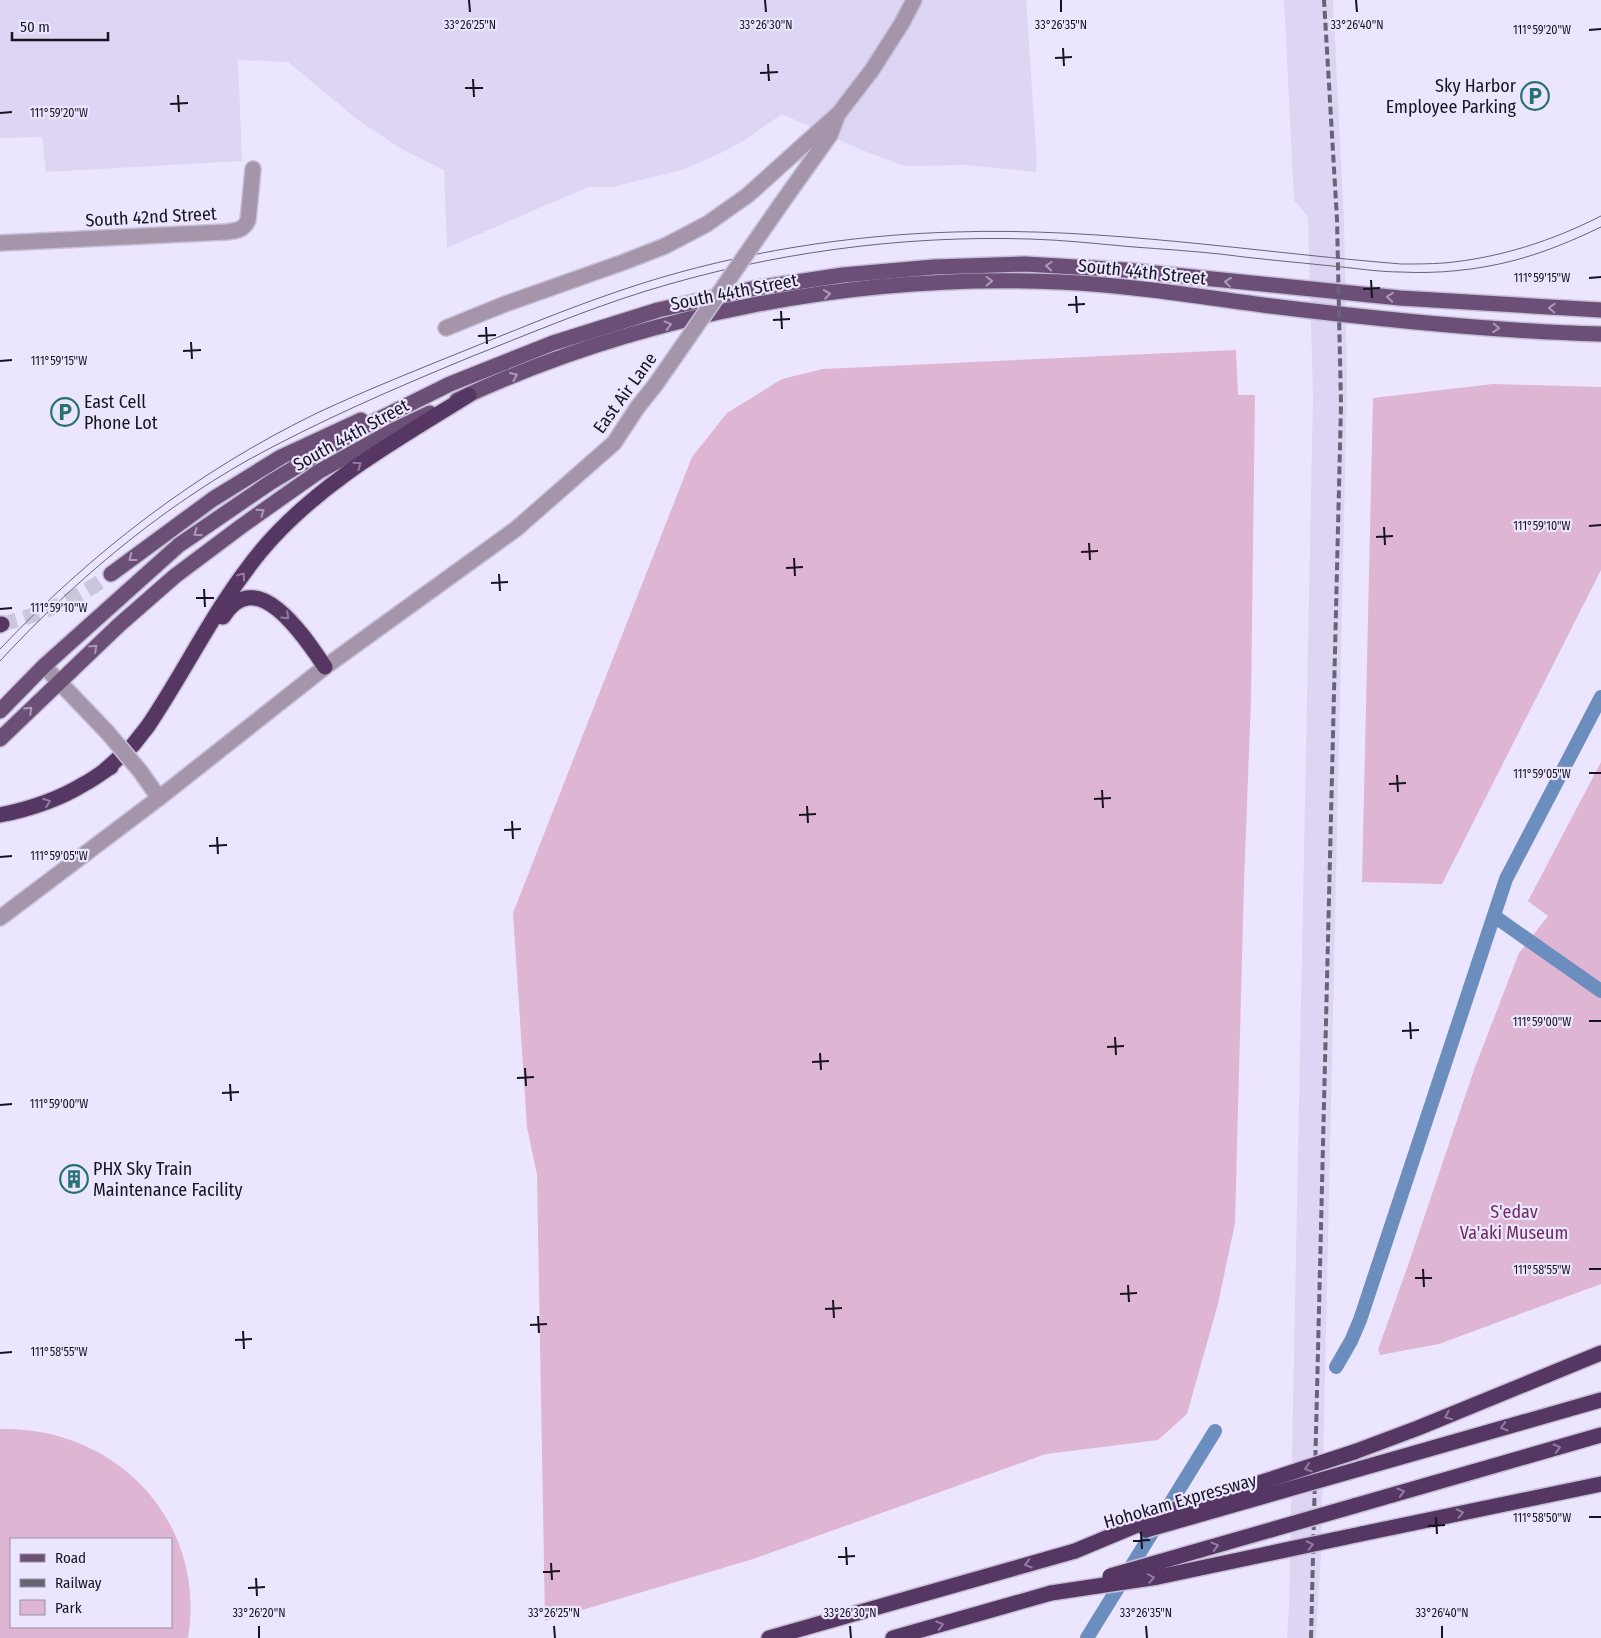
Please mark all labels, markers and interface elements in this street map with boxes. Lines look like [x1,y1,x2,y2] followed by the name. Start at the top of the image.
[12,10,109,42] scale bar
[20,18,50,36] text: 50 m
[444,18,496,32] text: 33°26'25"N
[739,18,793,32] text: 33°26'30"N
[1035,18,1087,32] text: 33°26'35"N
[1330,18,1384,32] text: 33°26'40"N
[1513,23,1571,37] text: 111°59'20"W
[1386,75,1517,118] place label: Sky Harbor Employee Parking
[1520,81,1550,111] parking icon: Sky Harbor Employee Parking
[30,106,88,120] text: 111°59'20"W
[85,203,217,231] street label: South 42nd Street
[1077,254,1207,290] street label: South 44th Street
[1045,260,1053,271] one-way arrow
[669,269,799,315] street label: South 44th Street
[1514,271,1570,285] text: 111°59'15"W
[985,276,993,287] one-way arrow
[1224,276,1232,287] one-way arrow
[823,289,831,300] one-way arrow
[1386,292,1394,303] one-way arrow
[1548,302,1556,313] one-way arrow
[663,320,672,331] one-way arrow
[1492,322,1500,333] one-way arrow
[588,348,662,438] street label: East Air Lane
[31,354,87,368] text: 111°59'15"W
[509,372,518,382] one-way arrow
[84,391,158,434] place label: East Cell Phone Lot
[289,394,413,476] street label: South 44th Street
[50,397,80,427] parking icon: East Cell Phone Lot
[353,462,362,471] one-way arrow
[255,509,264,518] one-way arrow
[1513,519,1571,533] text: 111°59'10"W
[193,527,203,536] one-way arrow
[129,553,138,561] one-way arrow
[236,573,244,582] one-way arrow
[30,601,88,615] text: 111°59'10"W
[280,610,289,619] one-way arrow
[89,645,98,654] one-way arrow
[24,707,33,716] one-way arrow
[1513,767,1571,781] text: 111°59'05"W
[42,798,51,808] one-way arrow
[30,849,88,863] text: 111°59'05"W
[1513,1015,1571,1029] text: 111°59'00"W
[30,1097,88,1111] text: 111°59'00"W
[93,1158,242,1201] place label: PHX Sky Train Maintenance Facility
[59,1164,89,1194] building icon: PHX Sky Train Maintenance Facility
[1460,1201,1568,1244] park label: S'edav Va'aki Museum
[1513,1263,1571,1277] text: 111°58'55"W
[30,1345,88,1359] text: 111°58'55"W
[1444,1410,1453,1420] one-way arrow
[1500,1422,1508,1432] one-way arrow
[1553,1443,1561,1454] one-way arrow
[1304,1462,1313,1472] one-way arrow
[1101,1469,1259,1533] street label: Hohokam Expressway
[1396,1488,1404,1498] one-way arrow
[1456,1508,1464,1519] one-way arrow
[1513,1511,1571,1525] text: 111°58'50"W
[10,1538,172,1628] legend
[1305,1540,1314,1551] one-way arrow
[1211,1541,1219,1551] one-way arrow
[55,1549,86,1567] text: Road
[1024,1559,1033,1569] one-way arrow
[1146,1573,1155,1583] one-way arrow
[55,1574,102,1592] text: Railway
[55,1599,82,1617] text: Park
[232,1606,286,1620] text: 33°26'20"N
[528,1606,580,1620] text: 33°26'25"N
[823,1606,877,1620] text: 33°26'30"N
[1120,1606,1172,1620] text: 33°26'35"N
[1415,1606,1469,1620] text: 33°26'40"N
[935,1620,943,1630] one-way arrow

